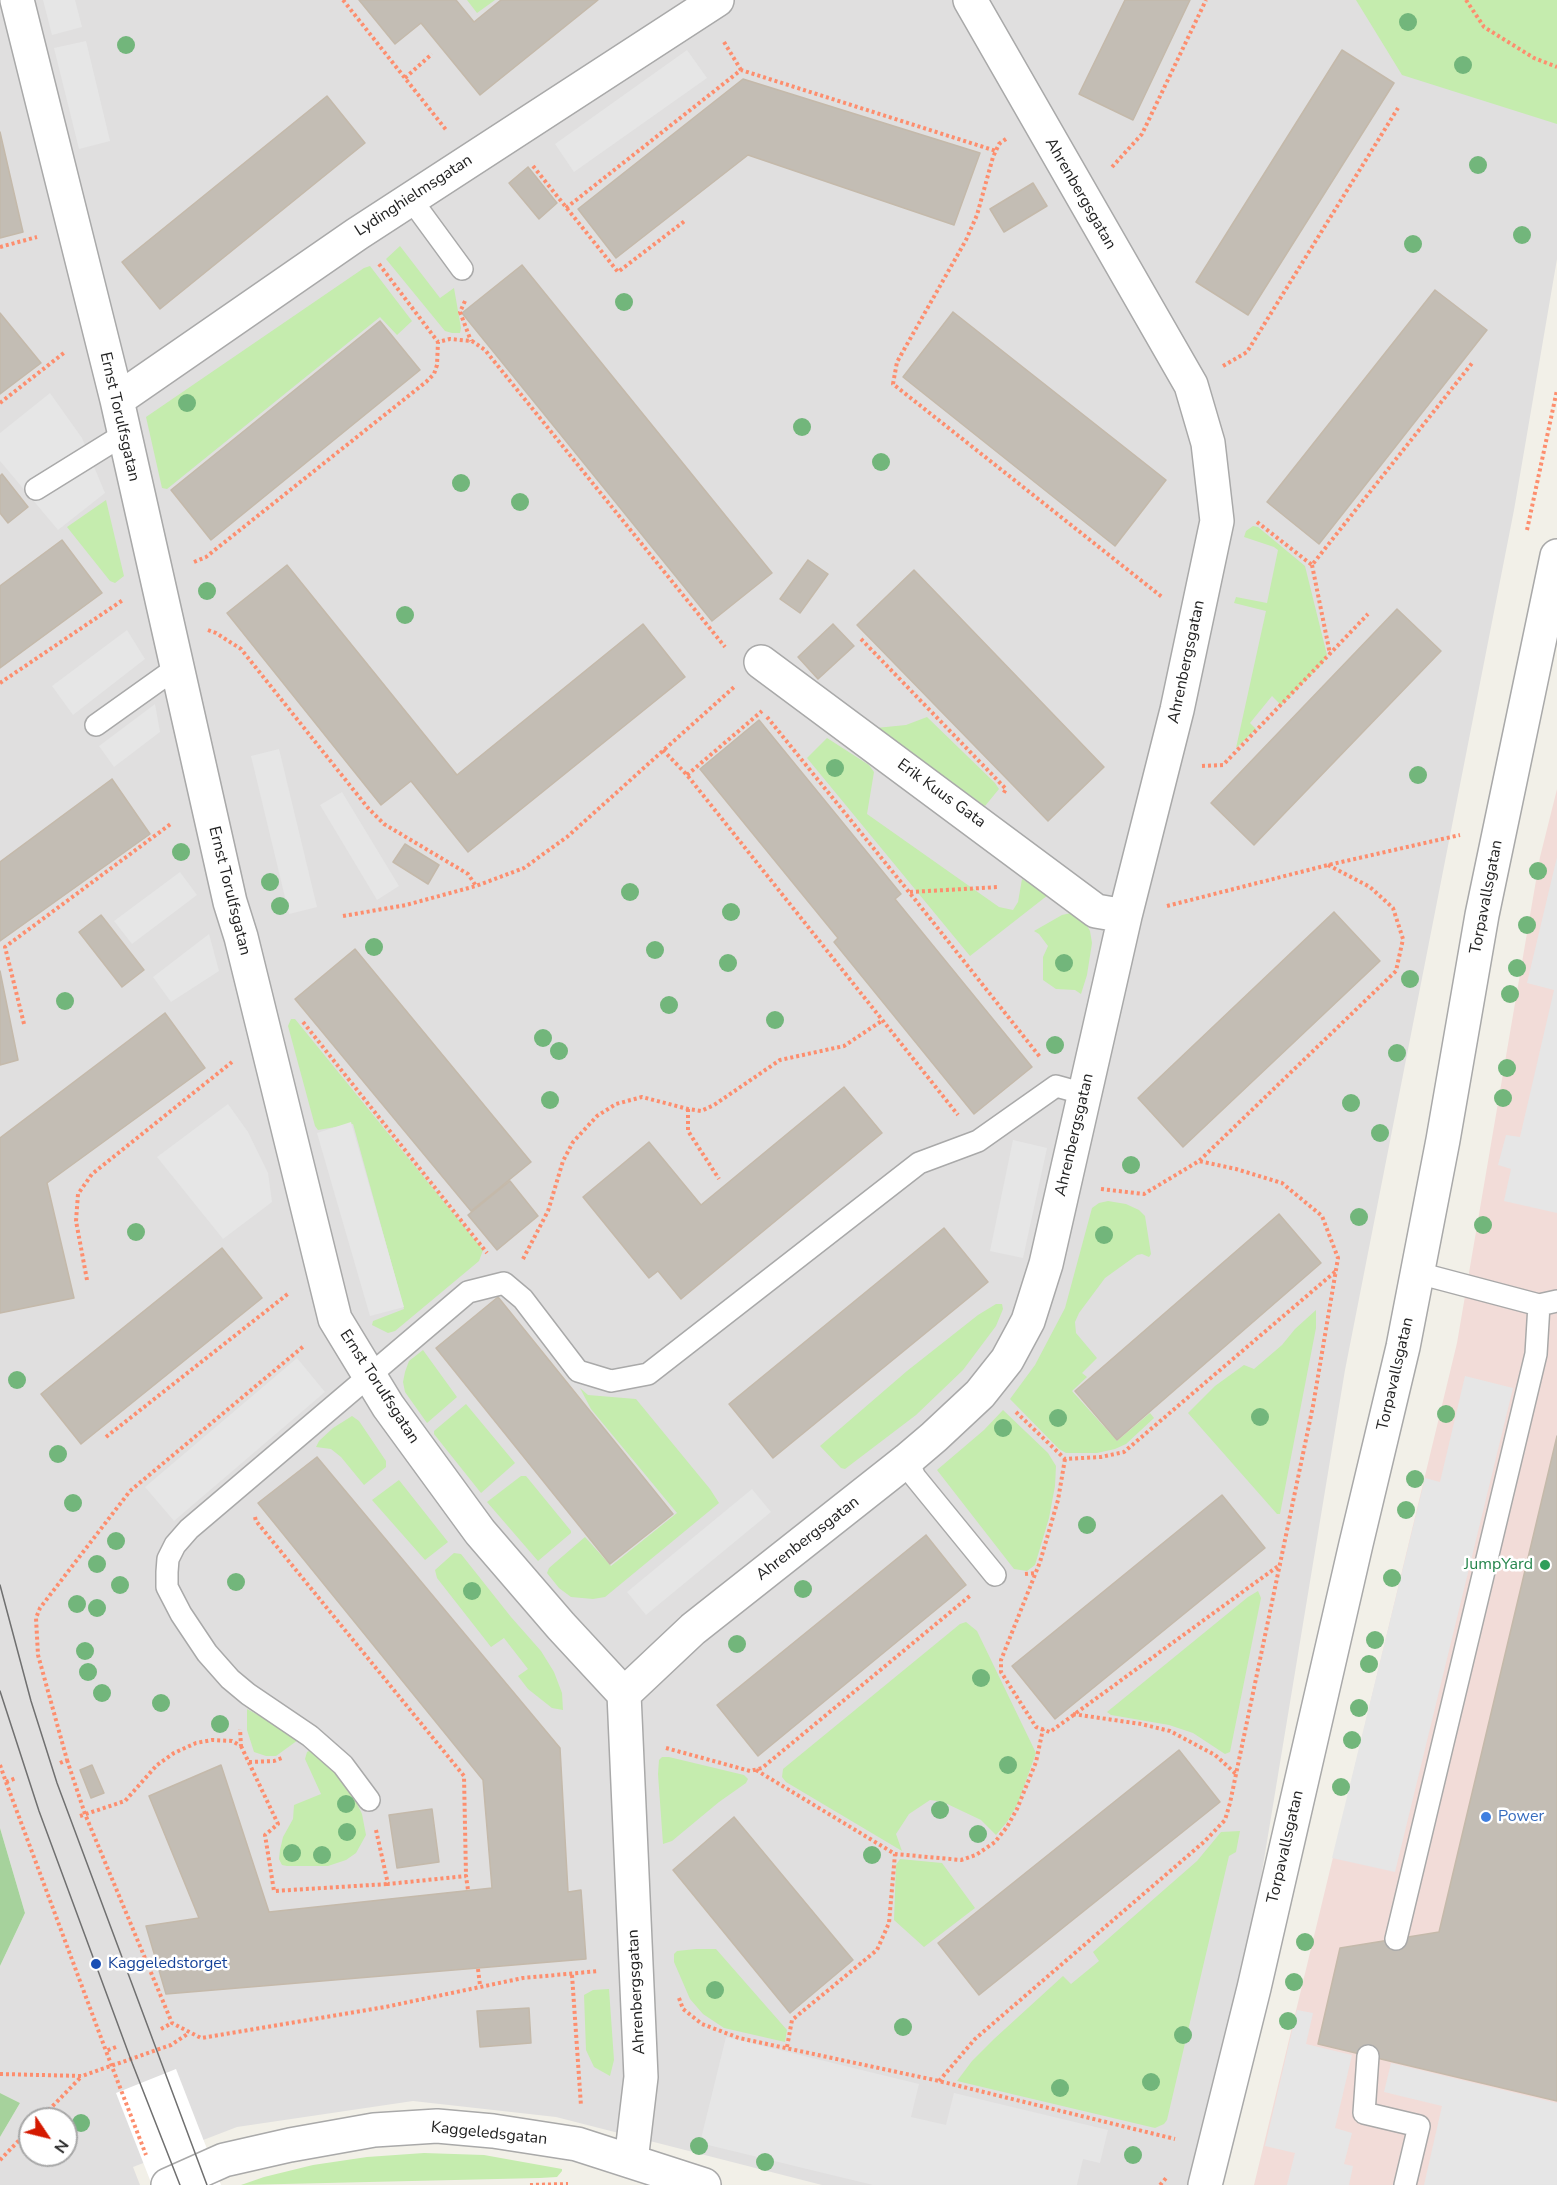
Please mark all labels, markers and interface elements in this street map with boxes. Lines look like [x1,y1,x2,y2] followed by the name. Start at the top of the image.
[1040,135,1120,253] street label: Ahrenbergsgatan
[352,151,476,241] street label: Lydinghielmsgatan
[95,350,143,484] street label: Ernst Torulfsgatan
[1165,599,1209,725] street label: Ahrenbergsgatan
[893,755,989,833] street label: Erik Kuus Gata
[204,825,254,957] street label: Ernst Torulfsgatan
[1467,839,1507,955] street label: Torpavallsgatan
[1052,1072,1098,1198] street label: Ahrenbergsgatan
[1374,1316,1418,1432] street label: Torpavallsgatan
[335,1326,423,1448] street label: Ernst Torulfsgatan
[753,1493,863,1585] street label: Ahrenbergsgatan
[1464,1555,1533,1575] place label: JumpYard
[1538,1558,1552,1572] marker: JumpYard
[1264,1789,1308,1905] street label: Torpavallsgatan
[1498,1807,1544,1827] place label: Power
[1479,1810,1493,1824] marker: Power
[624,1929,650,2055] street label: Ahrenbergsgatan
[108,1954,227,1974] place label: Kaggeledstorget
[89,1957,103,1971] marker: Kaggeledstorget
[18,2107,78,2167] north arrow
[430,2118,548,2150] street label: Kaggeledsgatan
[49,2135,74,2157] text: N

